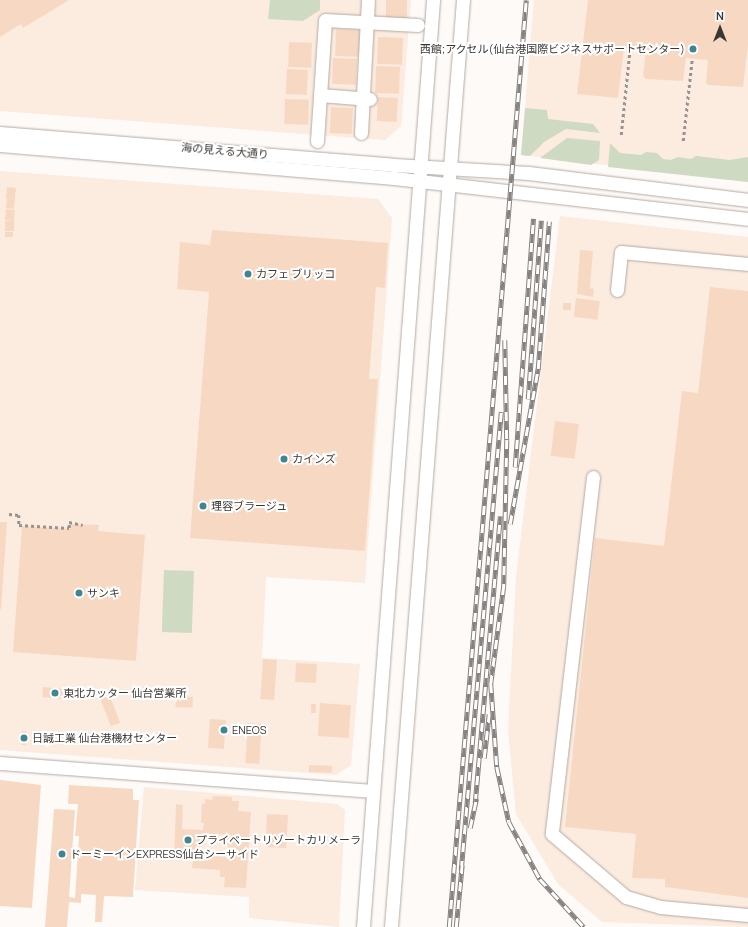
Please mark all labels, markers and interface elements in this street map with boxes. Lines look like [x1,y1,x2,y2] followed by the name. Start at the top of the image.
[700,8,740,48] north arrow
[716,8,724,23] text: N
[419,42,685,56] place label: 西館;アクセル(仙台港国際ビジネスサポートセンター)
[688,44,698,54] marker: 西館;アクセル(仙台港国際ビジネスサポートセンター)
[181,141,269,161] street label: 海の見える大通り
[256,267,335,281] place label: カフェ ブリッコ
[243,269,253,279] marker: カフェ ブリッコ
[292,452,336,466] place label: カインズ
[279,454,289,464] marker: カインズ
[211,499,288,513] place label: 理容ブラージュ
[198,501,208,511] marker: 理容ブラージュ
[87,586,120,600] place label: サンキ
[74,588,84,598] marker: サンキ
[63,686,186,700] place label: 東北カッター 仙台営業所
[50,688,60,698] marker: 東北カッター 仙台営業所
[232,723,266,737] place label: ENEOS
[219,725,229,735] marker: ENEOS
[32,731,177,745] place label: 日誠工業 仙台港機材センター
[19,733,29,743] marker: 日誠工業 仙台港機材センター
[196,833,361,847] place label: プライベートリゾートカリメーラ
[183,835,193,845] marker: プライベートリゾートカリメーラ
[70,847,259,861] place label: ドーミーインEXPRESS仙台シーサイド
[57,849,67,859] marker: ドーミーインEXPRESS仙台シーサイド

